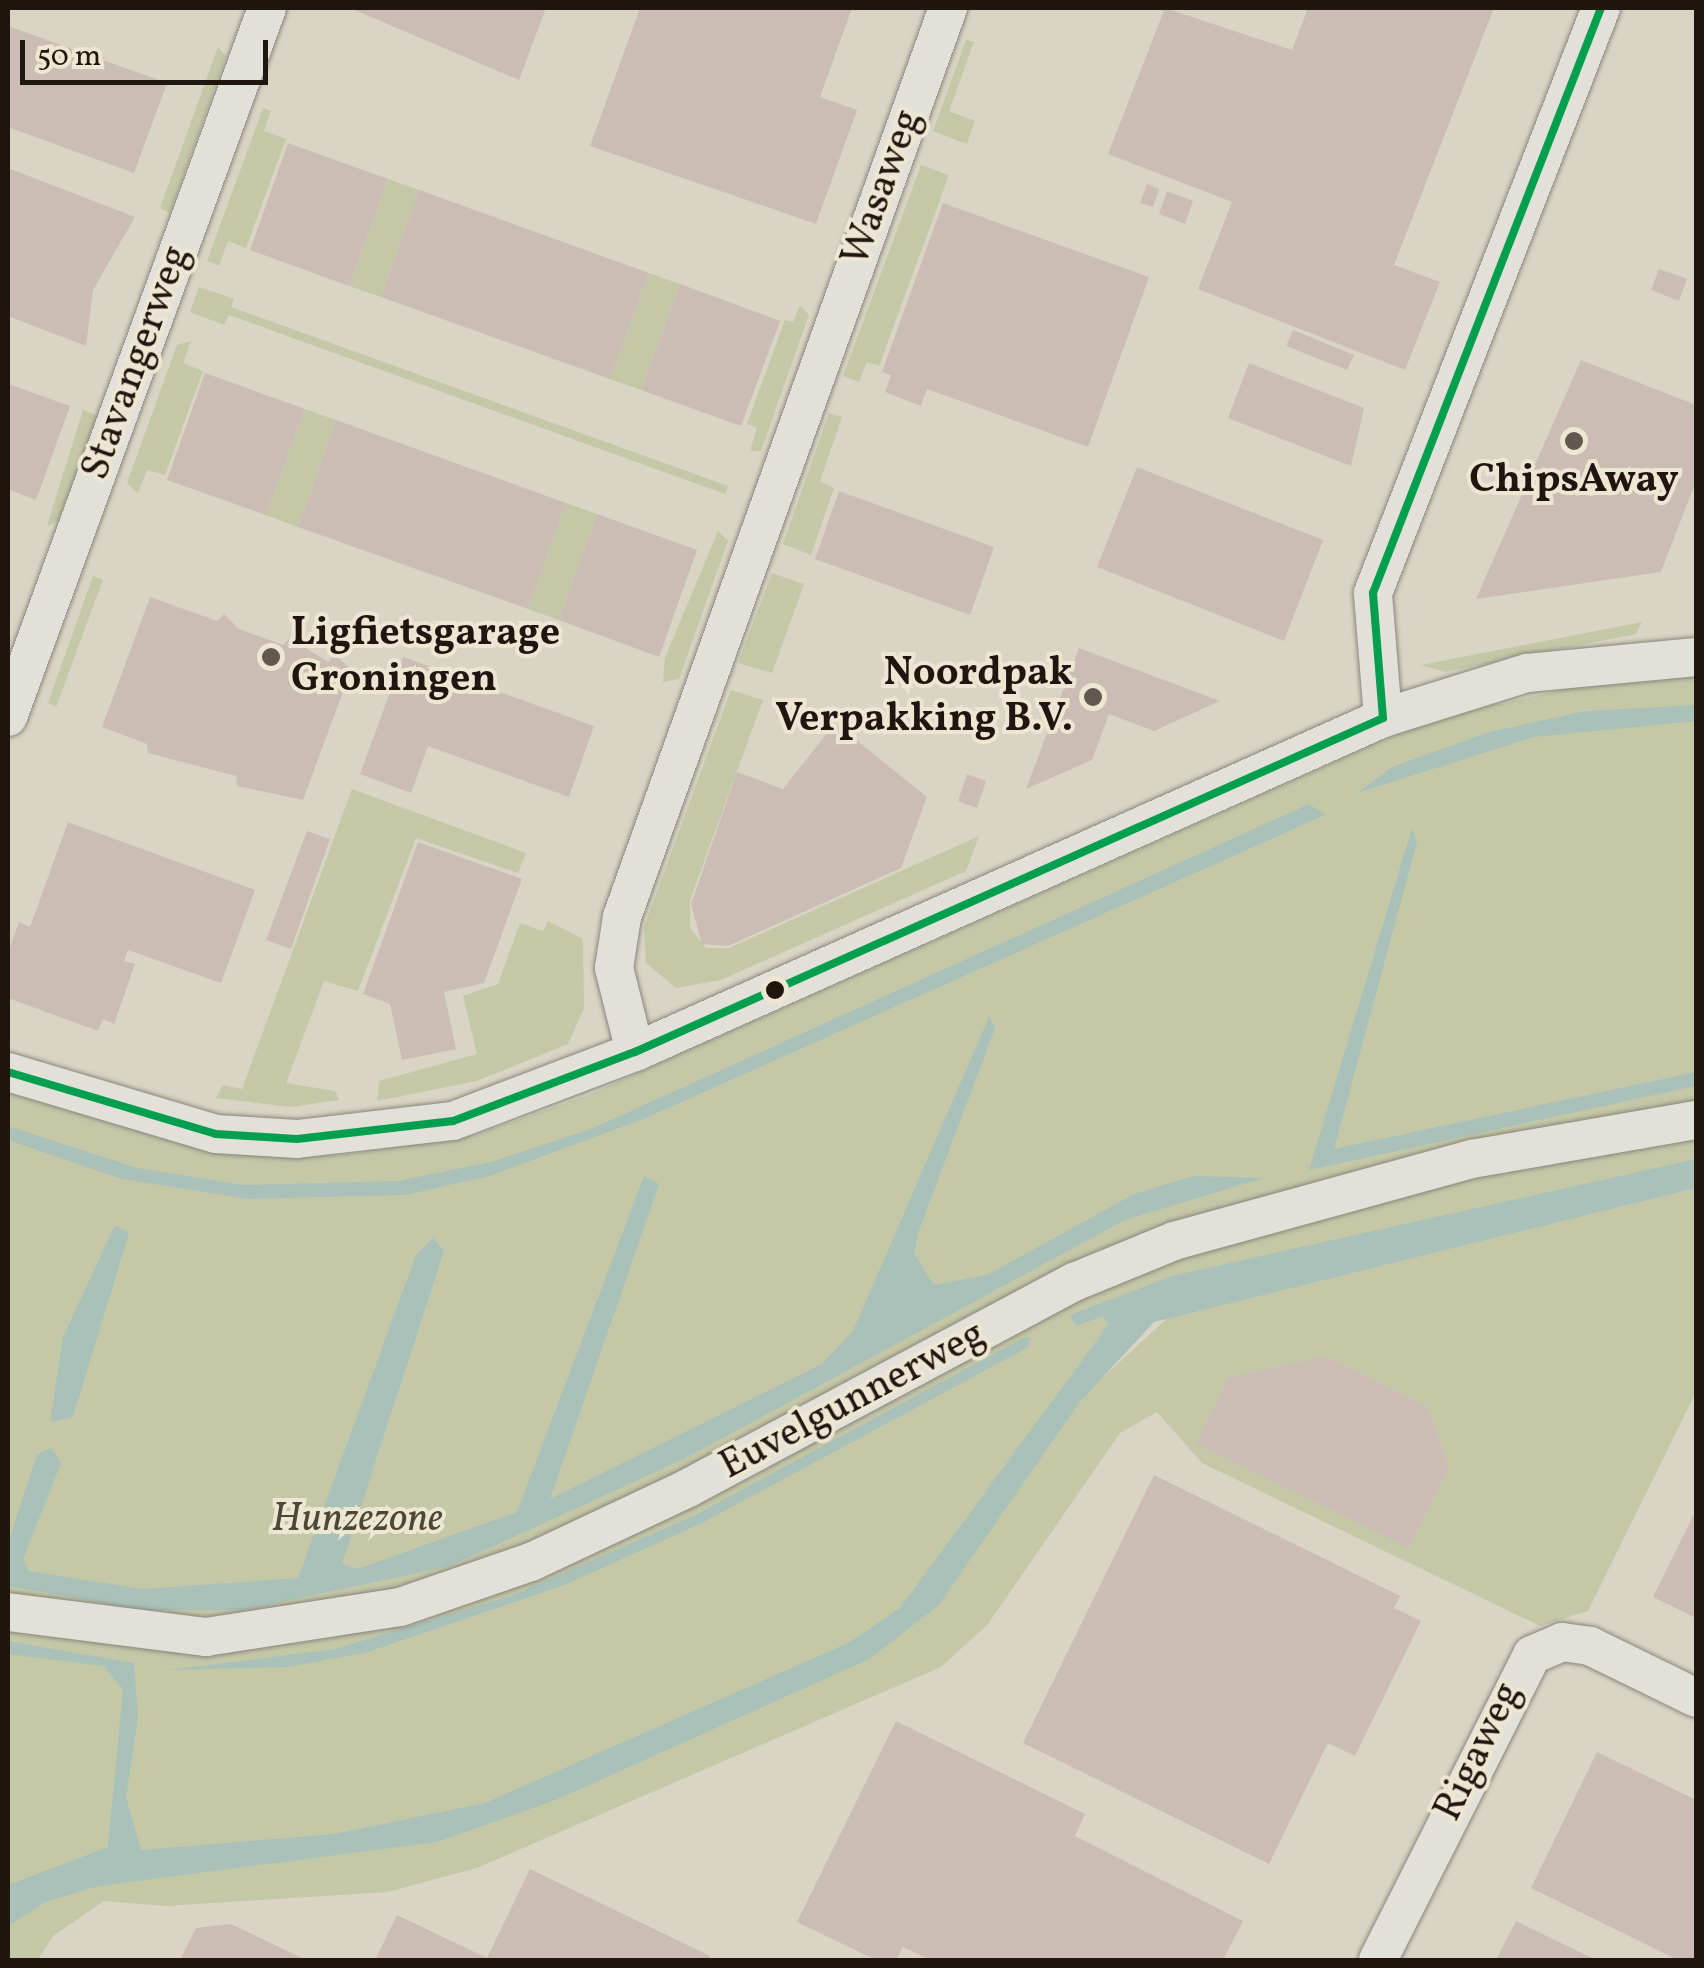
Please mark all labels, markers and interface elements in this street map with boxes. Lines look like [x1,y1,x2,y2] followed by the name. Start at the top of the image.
[25,20,272,82] scale bar
[37,36,101,78] text: 50 m
[833,103,933,273] street label: Wasaweg
[72,239,202,487] street label: Stavangerweg
[1563,430,1585,452] marker: ChipsAway
[1469,457,1679,505] place label: ChipsAway
[291,610,560,704] place label: Ligfietsgarage Groningen
[260,646,282,668] marker: Ligfietsgarage Groningen
[775,650,1073,744] place label: Noordpak Verpakking B.V.
[1082,686,1104,708] marker: Noordpak Verpakking B.V.
[765,980,785,1000] unlabelled marker
[712,1311,994,1491] street label: Euvelgunnerweg
[271,1496,443,1544] park label: Hunzezone
[1425,1675,1533,1829] street label: Rigaweg

